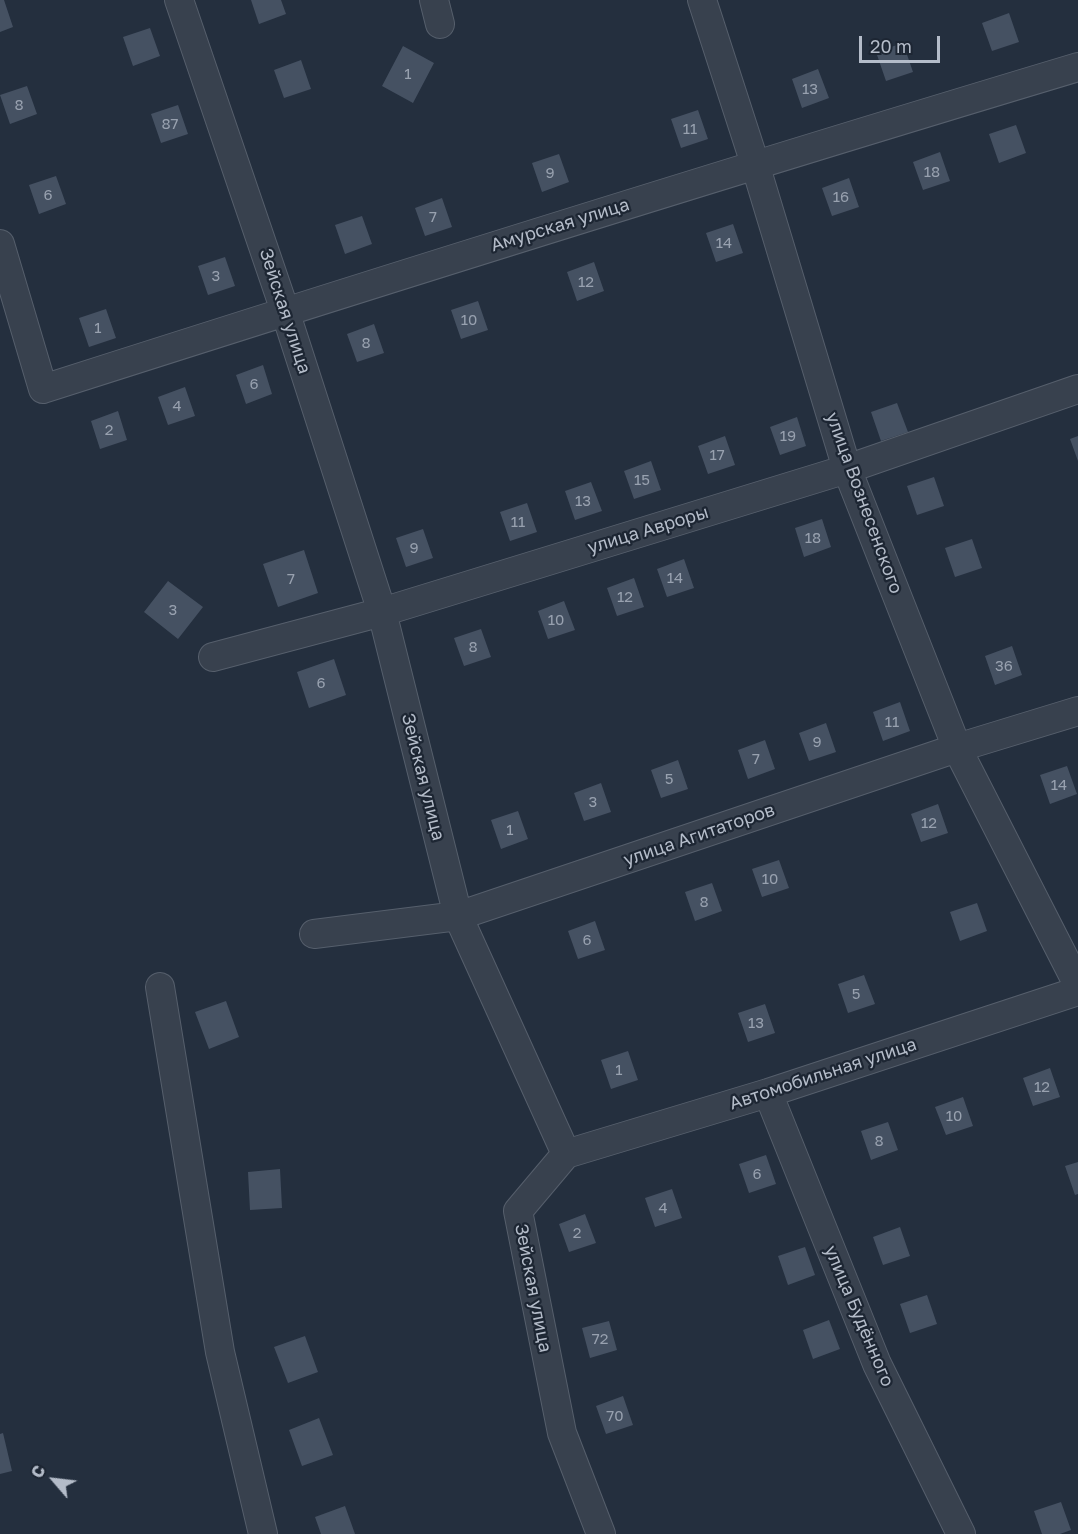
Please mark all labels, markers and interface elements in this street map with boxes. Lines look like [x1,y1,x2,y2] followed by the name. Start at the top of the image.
[862,24,943,62] scale bar
[870,35,912,57] text: 20 m
[404,65,412,83] house number: 1
[802,80,818,98] house number: 13
[14,96,24,114] house number: 8
[161,115,179,133] house number: 87
[683,120,697,138] house number: 11
[924,163,940,181] house number: 18
[545,164,555,182] house number: 9
[43,186,53,204] house number: 6
[833,188,849,206] house number: 16
[488,194,632,256] street label: Амурская улица
[429,208,437,226] house number: 7
[716,234,732,252] house number: 14
[255,246,315,376] street label: Зейская улица
[212,267,220,285] house number: 3
[578,273,594,291] house number: 12
[461,311,477,329] house number: 10
[94,319,102,337] house number: 1
[361,334,371,352] house number: 8
[249,375,259,393] house number: 6
[172,397,182,415] house number: 4
[821,409,907,597] street label: улица Вознесенского
[105,421,113,439] house number: 2
[780,427,796,445] house number: 19
[709,446,725,464] house number: 17
[634,471,650,489] house number: 15
[575,492,591,510] house number: 13
[585,501,711,559] street label: улица Авроры
[511,513,525,531] house number: 11
[805,529,821,547] house number: 18
[409,539,419,557] house number: 9
[667,569,683,587] house number: 14
[287,570,295,588] house number: 7
[617,588,633,606] house number: 12
[169,601,177,619] house number: 3
[548,611,564,629] house number: 10
[468,638,478,656] house number: 8
[995,657,1013,675] house number: 36
[316,674,326,692] house number: 6
[397,711,449,843] street label: Зейская улица
[885,713,899,731] house number: 11
[812,733,822,751] house number: 9
[752,750,760,768] house number: 7
[665,770,673,788] house number: 5
[1051,776,1067,794] house number: 14
[589,793,597,811] house number: 3
[621,799,777,871] street label: улица Агитаторов
[921,814,937,832] house number: 12
[506,821,514,839] house number: 1
[762,870,778,888] house number: 10
[699,893,709,911] house number: 8
[582,931,592,949] house number: 6
[852,985,860,1003] house number: 5
[748,1014,764,1032] house number: 13
[727,1034,919,1114] street label: Автомобильная улица
[615,1061,623,1079] house number: 1
[1034,1078,1050,1096] house number: 12
[946,1107,962,1125] house number: 10
[874,1132,884,1150] house number: 8
[752,1165,762,1183] house number: 6
[658,1199,668,1217] house number: 4
[510,1222,556,1354] street label: Зейская улица
[573,1224,581,1242] house number: 2
[820,1242,898,1390] street label: улица Будённого
[592,1330,608,1348] house number: 72
[606,1407,624,1425] house number: 70
[24,1450,84,1510] north arrow
[27,1462,50,1481] text: С

